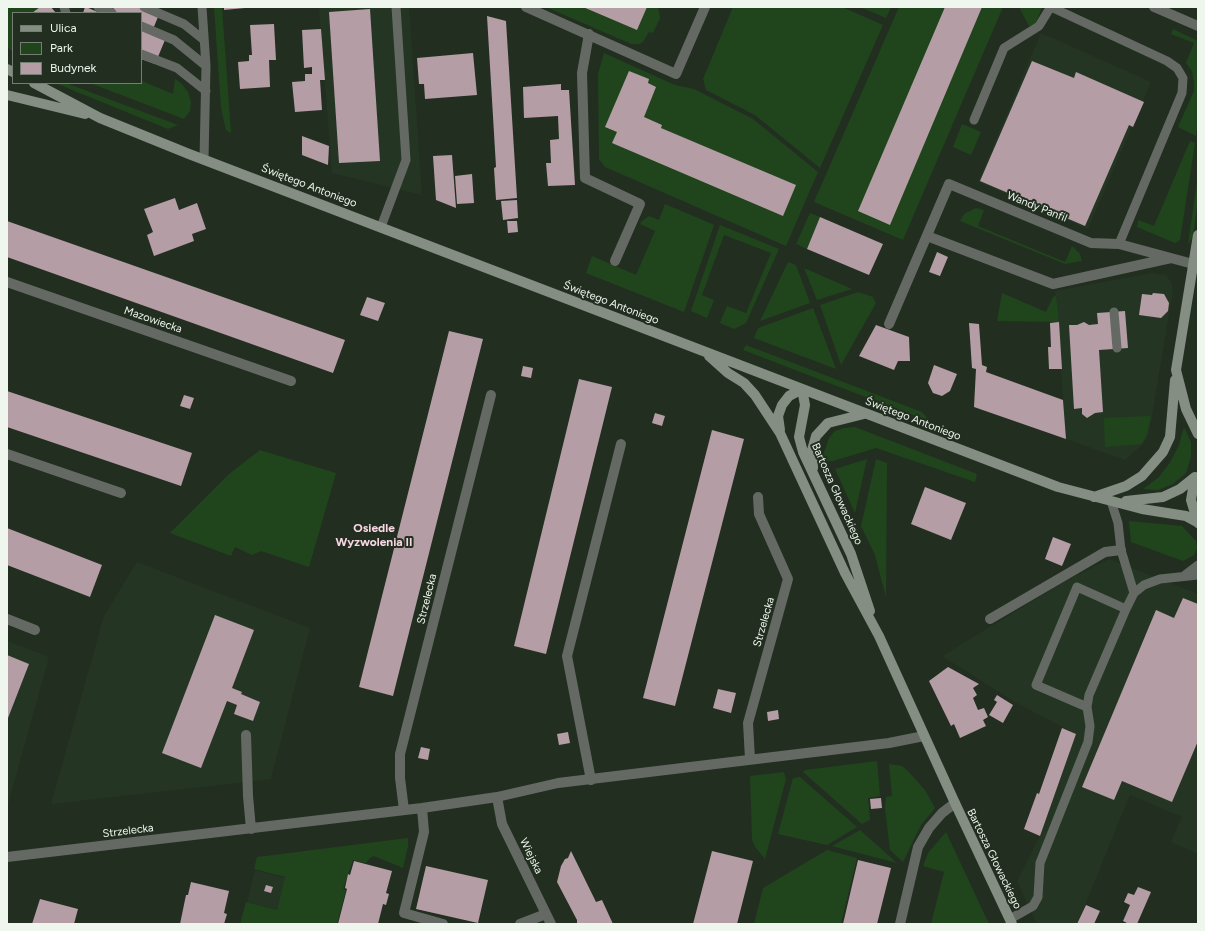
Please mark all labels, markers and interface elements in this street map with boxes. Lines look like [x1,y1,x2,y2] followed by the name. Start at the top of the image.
[12,12,142,84] legend
[50,21,77,35] text: Ulica
[50,41,73,55] text: Park
[50,61,96,75] text: Budynek
[259,162,359,210] street label: Świętego Antoniego
[1005,189,1069,225] street label: Wandy Panfil
[561,279,661,327] street label: Świętego Antoniego
[122,304,184,336] street label: Mazowiecka
[863,395,963,443] street label: Świętego Antoniego
[809,441,865,547] street label: Bartosza Głowackiego
[336,521,412,549] district label: Osiedle Wyzwolenia II
[414,573,440,625] street label: Strzelecka
[751,596,777,648] street label: Strzelecka
[964,807,1024,911] street label: Bartosza Głowackiego
[102,821,154,841] street label: Strzelecka
[517,836,545,876] street label: Wiejska

